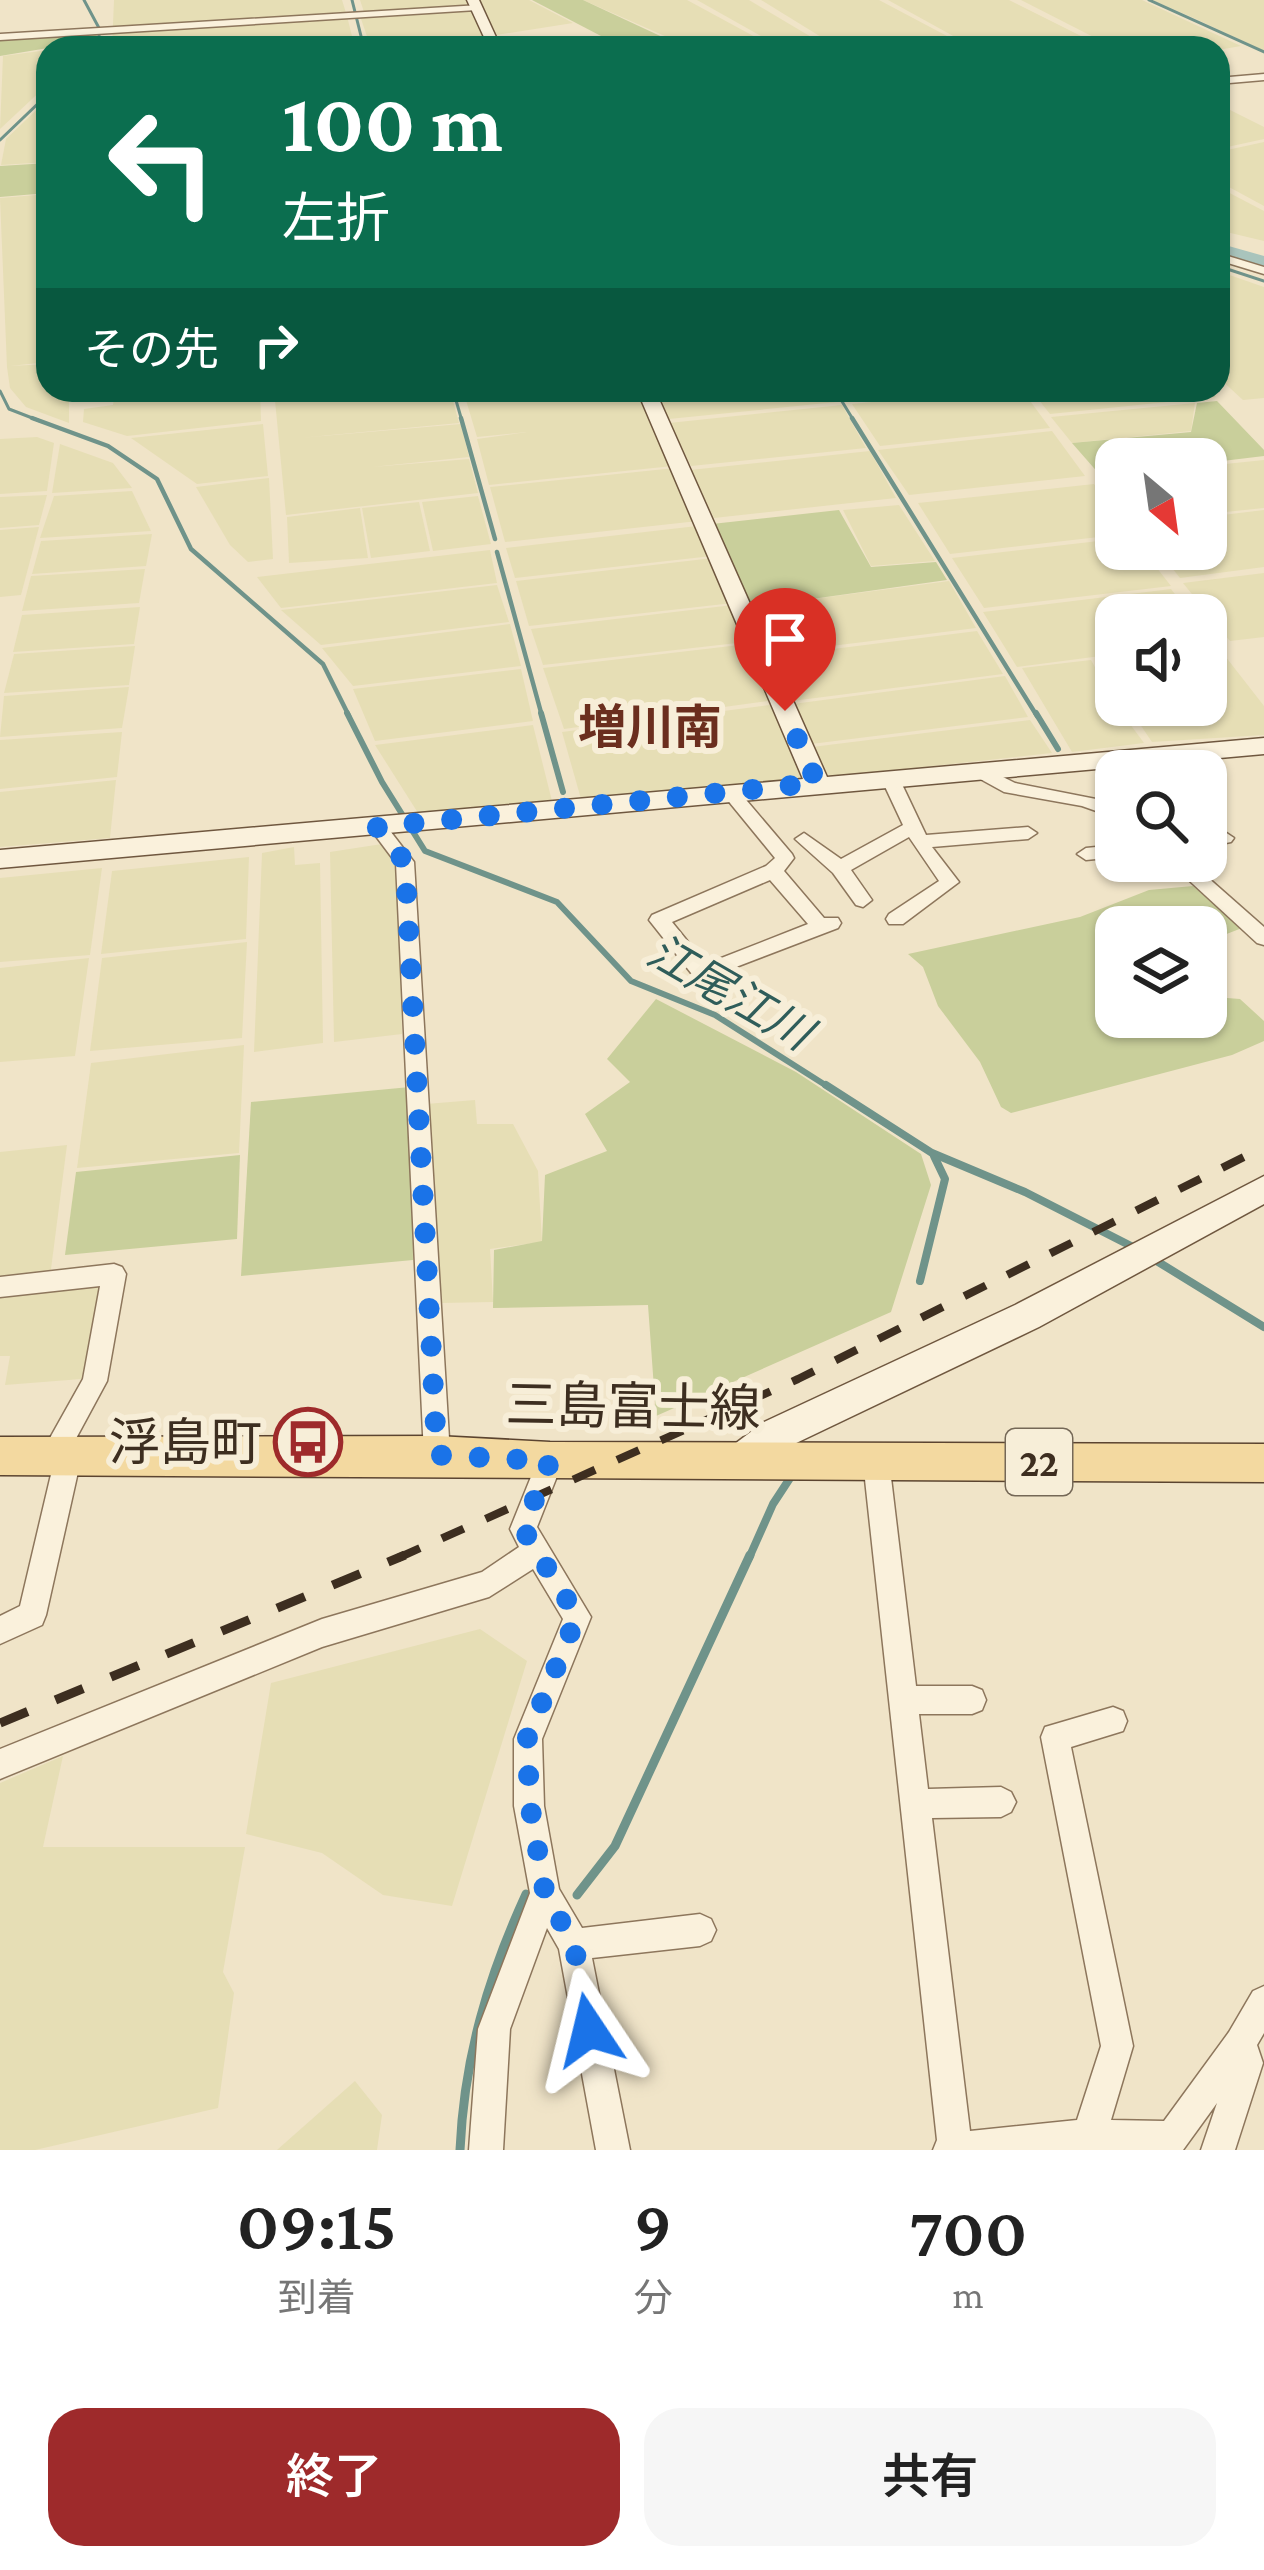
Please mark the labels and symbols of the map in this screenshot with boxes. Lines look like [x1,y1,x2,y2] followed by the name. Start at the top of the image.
[1095,438,1227,570] north arrow
[734,588,836,711] pin
[578,701,722,754] district label: 増川南
[639,926,823,1062] water label: 江尾江川
[505,1376,761,1437] street label: 三島富士線
[273,1407,343,1477] bus stop icon: 浮島町
[109,1414,262,1471] place label: 浮島町
[1006,1429,1072,1495] road number: 22
[526,1967,652,2093] position arrow

